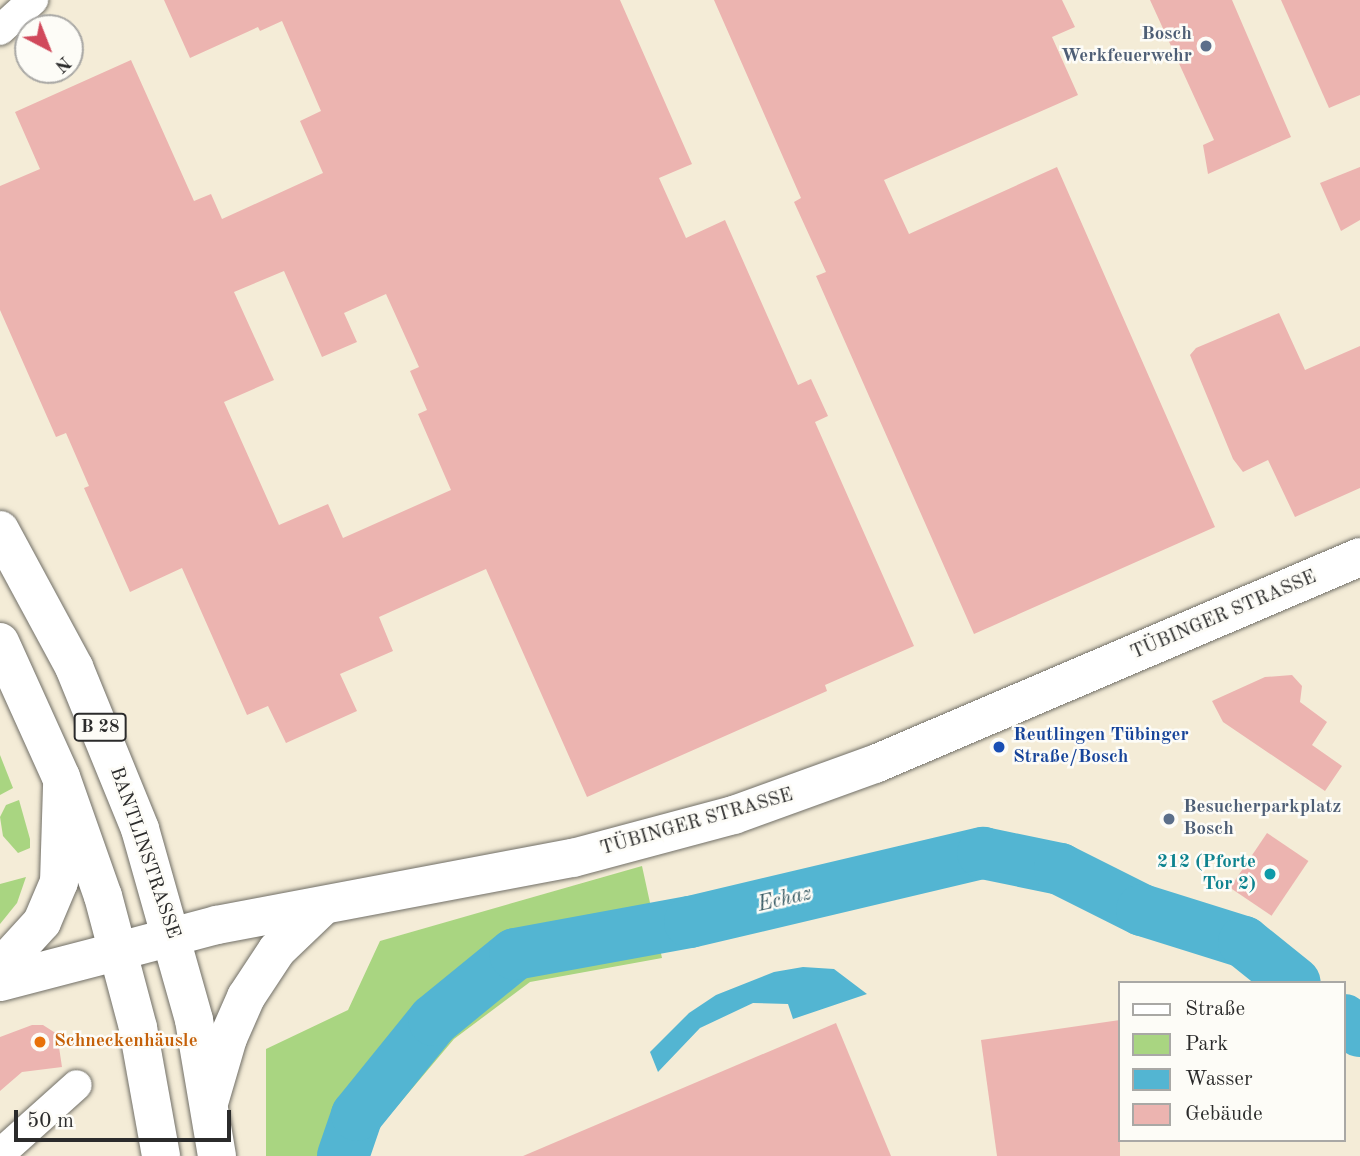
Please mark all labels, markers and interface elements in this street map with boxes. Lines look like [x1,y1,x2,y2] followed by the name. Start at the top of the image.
[14,14,84,84] north arrow
[1061,24,1192,68] place label: Bosch Werkfeuerwehr
[1198,38,1214,54] marker: Bosch Werkfeuerwehr
[50,52,74,75] text: N
[1128,567,1320,665] street label: TÜBINGER STRASSE
[72,712,128,742] road number: B 28
[1013,725,1189,769] place label: Reutlingen Tübinger Straße/Bosch
[991,739,1007,755] marker: Reutlingen Tübinger Straße/Bosch
[104,764,184,942] street label: BANTLINSTRASSE
[598,785,796,861] street label: TÜBINGER STRASSE
[1183,797,1341,841] place label: Besucherparkplatz Bosch
[1161,811,1177,827] marker: Besucherparkplatz Bosch
[1157,852,1256,896] place label: 212 (Pforte Tor 2)
[1262,866,1278,882] marker: 212 (Pforte Tor 2)
[755,882,815,918] water label: Echaz
[1118,981,1346,1142] legend
[1185,999,1245,1020] text: Straße
[54,1031,198,1053] place label: Schneckenhäusle
[32,1034,48,1050] marker: Schneckenhäusle
[1185,1034,1228,1055] text: Park
[1185,1069,1253,1090] text: Wasser
[18,1096,234,1140] scale bar
[1185,1104,1263,1125] text: Gebäude
[27,1111,74,1132] text: 50 m

